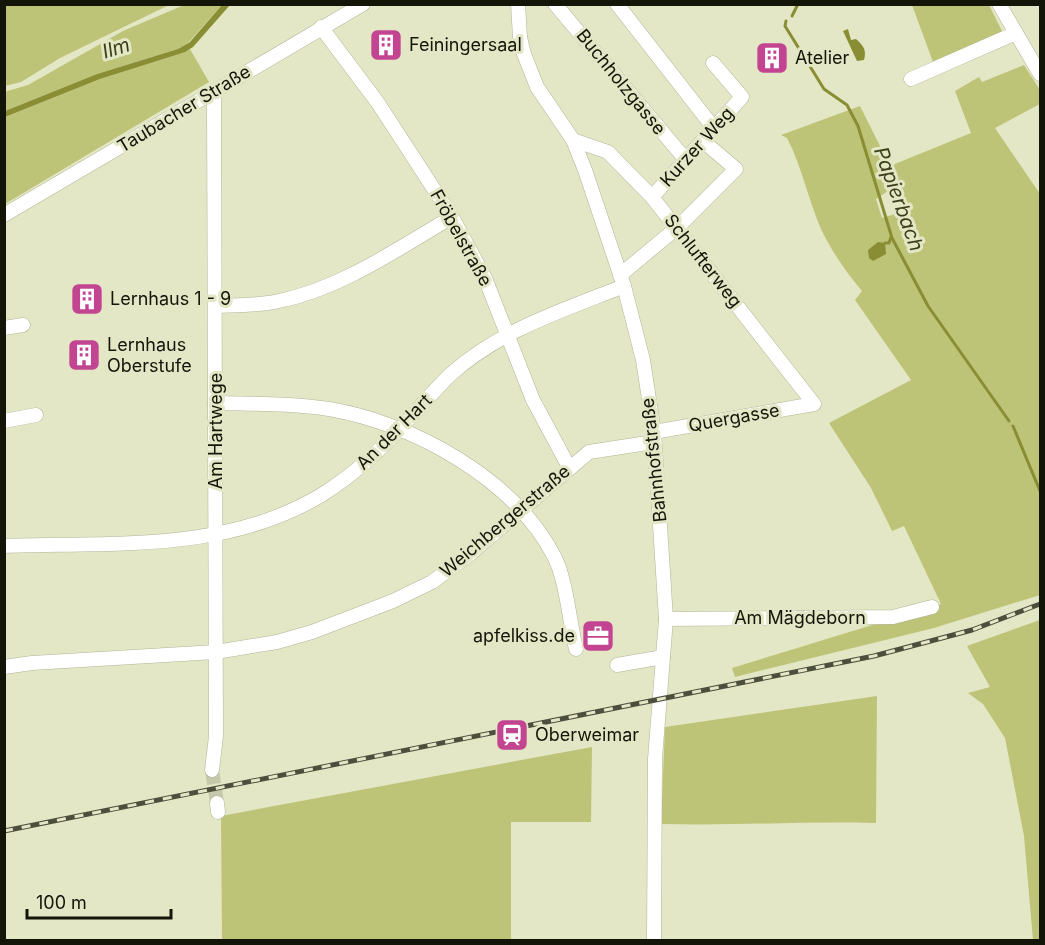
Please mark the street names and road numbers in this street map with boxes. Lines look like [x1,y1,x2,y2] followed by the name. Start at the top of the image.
[572,25,670,139] street label: Buchholzgasse
[113,61,254,157] street label: Taubacher Straße
[656,103,738,191] street label: Kurzer Weg
[426,186,497,290] street label: Fröbelstraße
[660,210,746,312] street label: Schlufterweg
[205,373,226,489] street label: Am Hartwege
[352,390,436,474] street label: An der Hart
[637,397,670,523] street label: Bahnhofstraße
[687,399,781,436] street label: Quergasse
[436,460,574,581] street label: Weichbergerstraße
[734,607,866,628] street label: Am Mägdeborn

